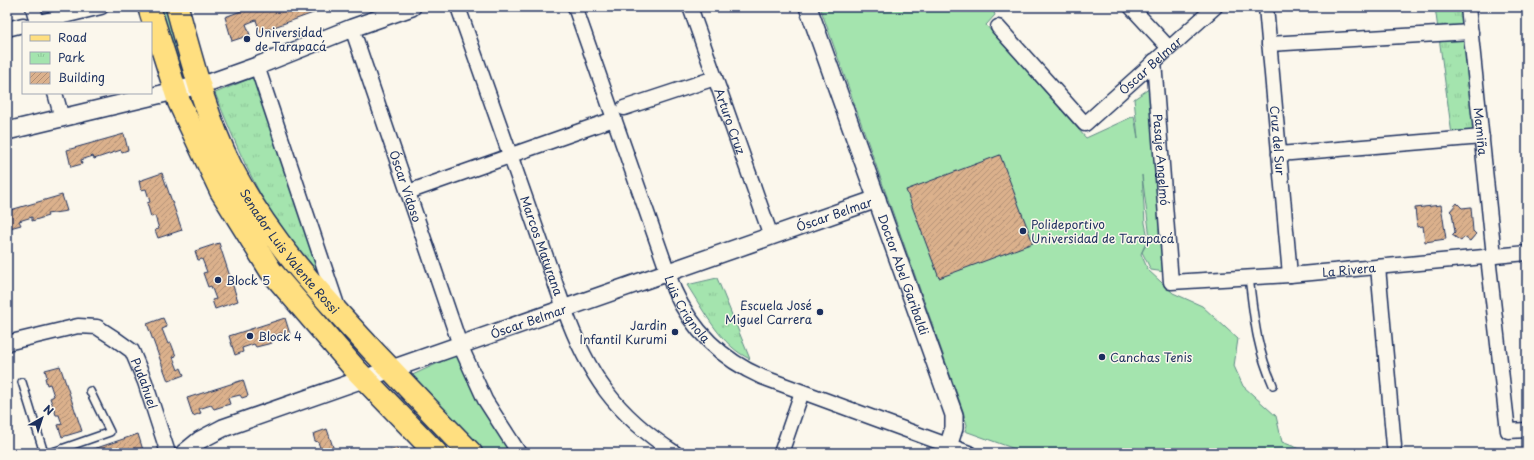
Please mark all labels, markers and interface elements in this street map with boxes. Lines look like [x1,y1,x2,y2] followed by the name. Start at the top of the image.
[22,22,152,94] legend
[255,23,327,55] place label: Universidad de Tarapacá
[58,28,87,46] text: Road
[1115,32,1186,99] street label: Óscar Belmar
[242,34,252,44] marker: Universidad de Tarapacá
[58,48,85,66] text: Park
[58,68,105,86] text: Building
[710,86,750,157] street label: Arturo Cruz
[1266,105,1290,177] street label: Cruz del Sur
[1470,106,1492,157] street label: Mamiña
[1149,113,1174,207] street label: Pasaje Angelmó
[385,148,427,225] street label: Óscar Vidoso
[236,185,344,318] street label: Senador Luis Valente Rossi
[794,192,875,236] street label: Óscar Belmar
[516,193,568,298] street label: Marcos Maturana
[874,211,934,338] street label: Doctor Abel Garibaldi
[1031,215,1175,247] place label: Polideportivo Universidad de Tarapacá
[1018,226,1028,236] marker: Polideportivo Universidad de Tarapacá
[1321,258,1377,281] street label: La Rivera
[226,271,270,289] place label: Block 5
[661,273,715,347] street label: Luis Crignola
[213,275,223,285] marker: Block 5
[725,296,813,328] place label: Escuela José Miguel Carrera
[488,299,569,343] street label: Óscar Belmar
[815,307,825,317] marker: Escuela José Miguel Carrera
[579,316,667,348] place label: Jardin Infantil Kurumi
[258,327,302,345] place label: Block 4
[670,327,680,337] marker: Jardin Infantil Kurumi
[245,331,255,341] marker: Block 4
[1110,348,1193,366] place label: Canchas Tenis
[1097,352,1107,362] marker: Canchas Tenis
[127,355,162,411] street label: Pudahuel
[22,398,62,438] north arrow
[40,400,58,419] text: N

